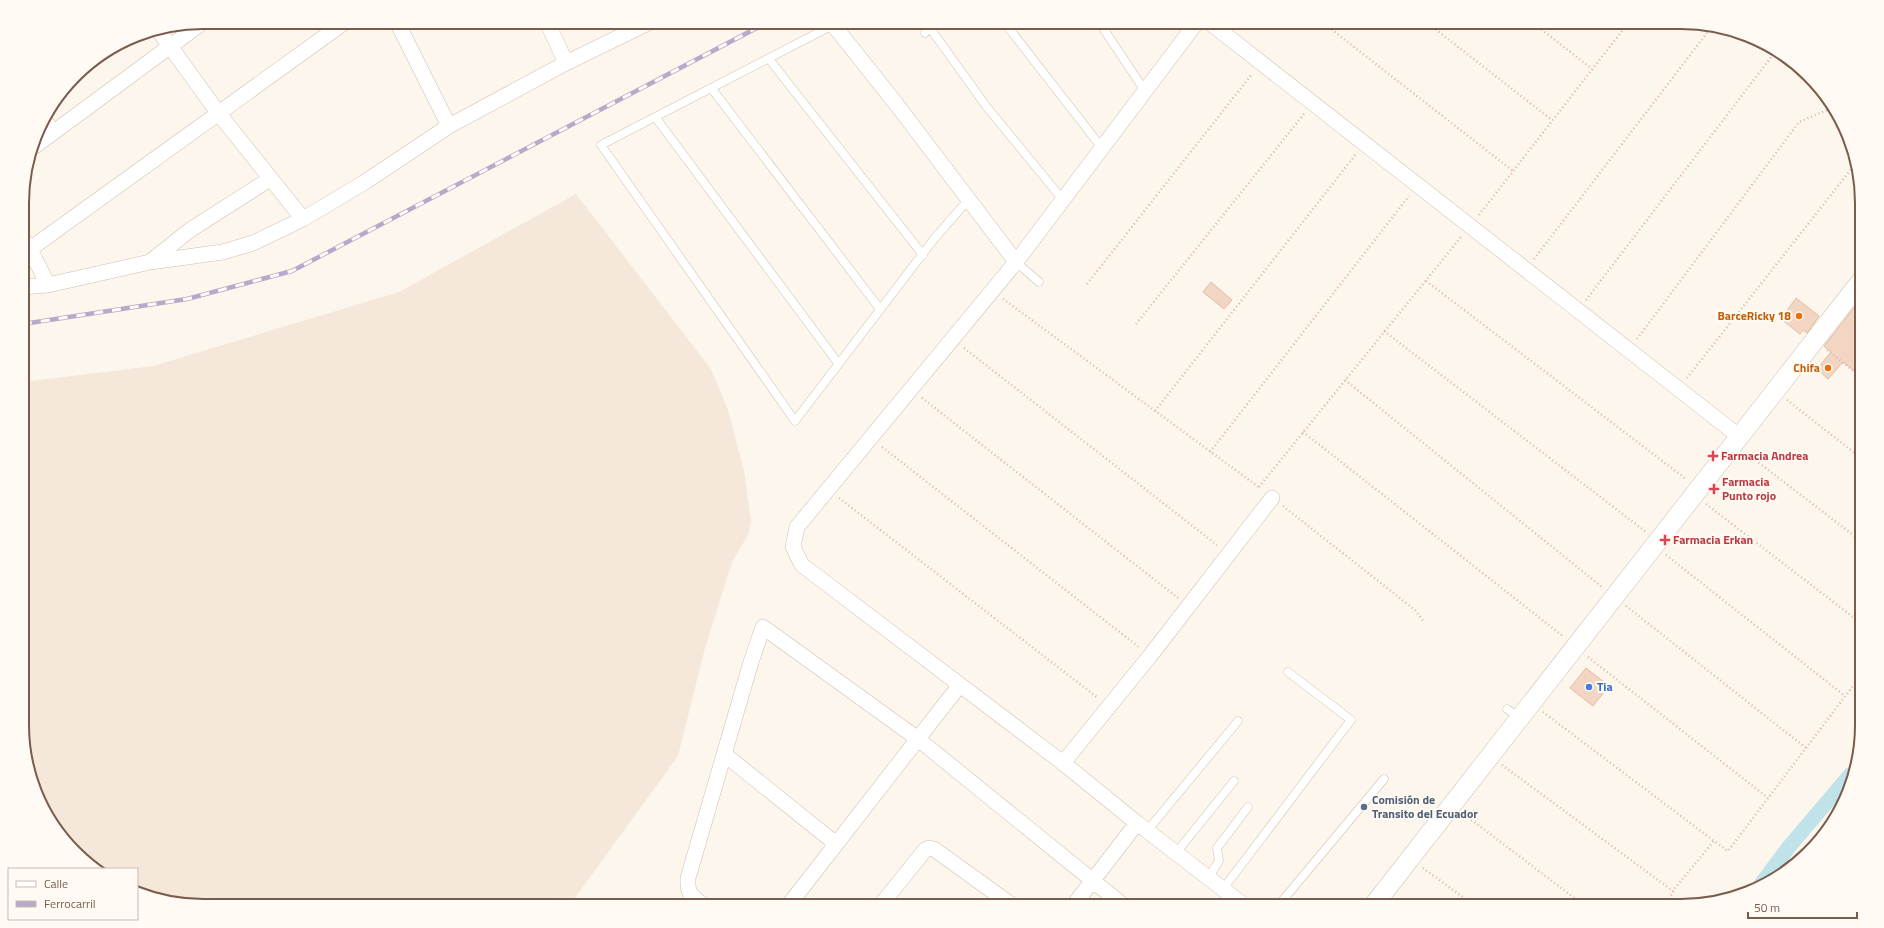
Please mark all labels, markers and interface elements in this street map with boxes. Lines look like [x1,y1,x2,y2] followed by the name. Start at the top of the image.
[1718,306,1791,325] place label: BarceRicky 18
[1794,311,1804,321] marker: BarceRicky 18
[1793,358,1820,377] place label: Chifa
[1823,363,1833,373] marker: Chifa
[1721,446,1808,465] place label: Farmacia Andrea
[1708,451,1718,461] marker: Farmacia Andrea
[1722,472,1776,505] place label: Farmacia Punto rojo
[1709,484,1719,494] marker: Farmacia Punto rojo
[1673,530,1753,549] place label: Farmacia Erkan
[1660,535,1670,545] marker: Farmacia Erkan
[1597,677,1613,696] place label: Tia
[1584,682,1594,692] marker: Tia
[1372,790,1478,823] place label: Comisión de Transito del Ecuador
[1359,802,1369,812] marker: Comisión de Transito del Ecuador
[8,868,138,920] legend
[44,874,68,893] text: Calle
[44,894,96,913] text: Ferrocarril
[1748,894,1857,920] scale bar
[1754,898,1780,917] text: 50 m

